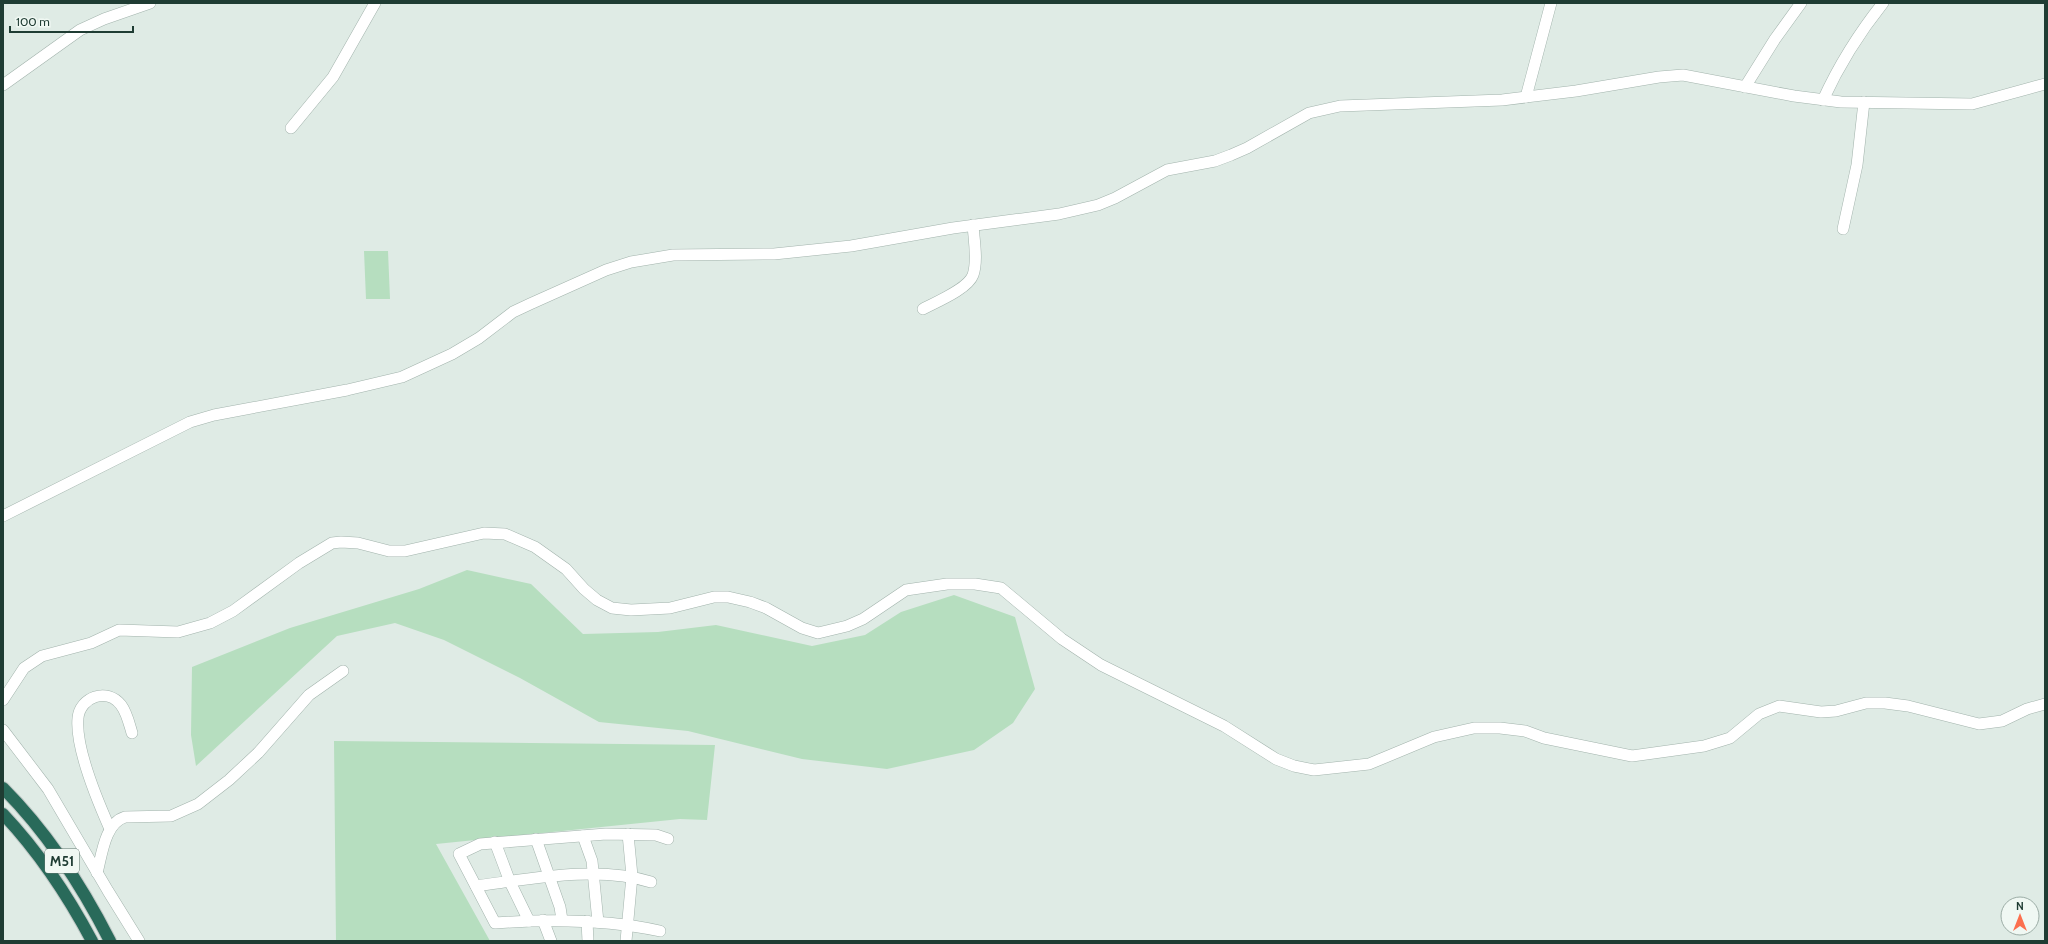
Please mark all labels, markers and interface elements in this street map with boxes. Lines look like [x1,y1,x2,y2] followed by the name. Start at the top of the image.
[10,8,133,34] scale bar
[16,14,50,29] text: 100 m
[45,849,79,873] road number: M51
[2000,896,2040,936] north arrow
[2016,899,2024,913] text: N

